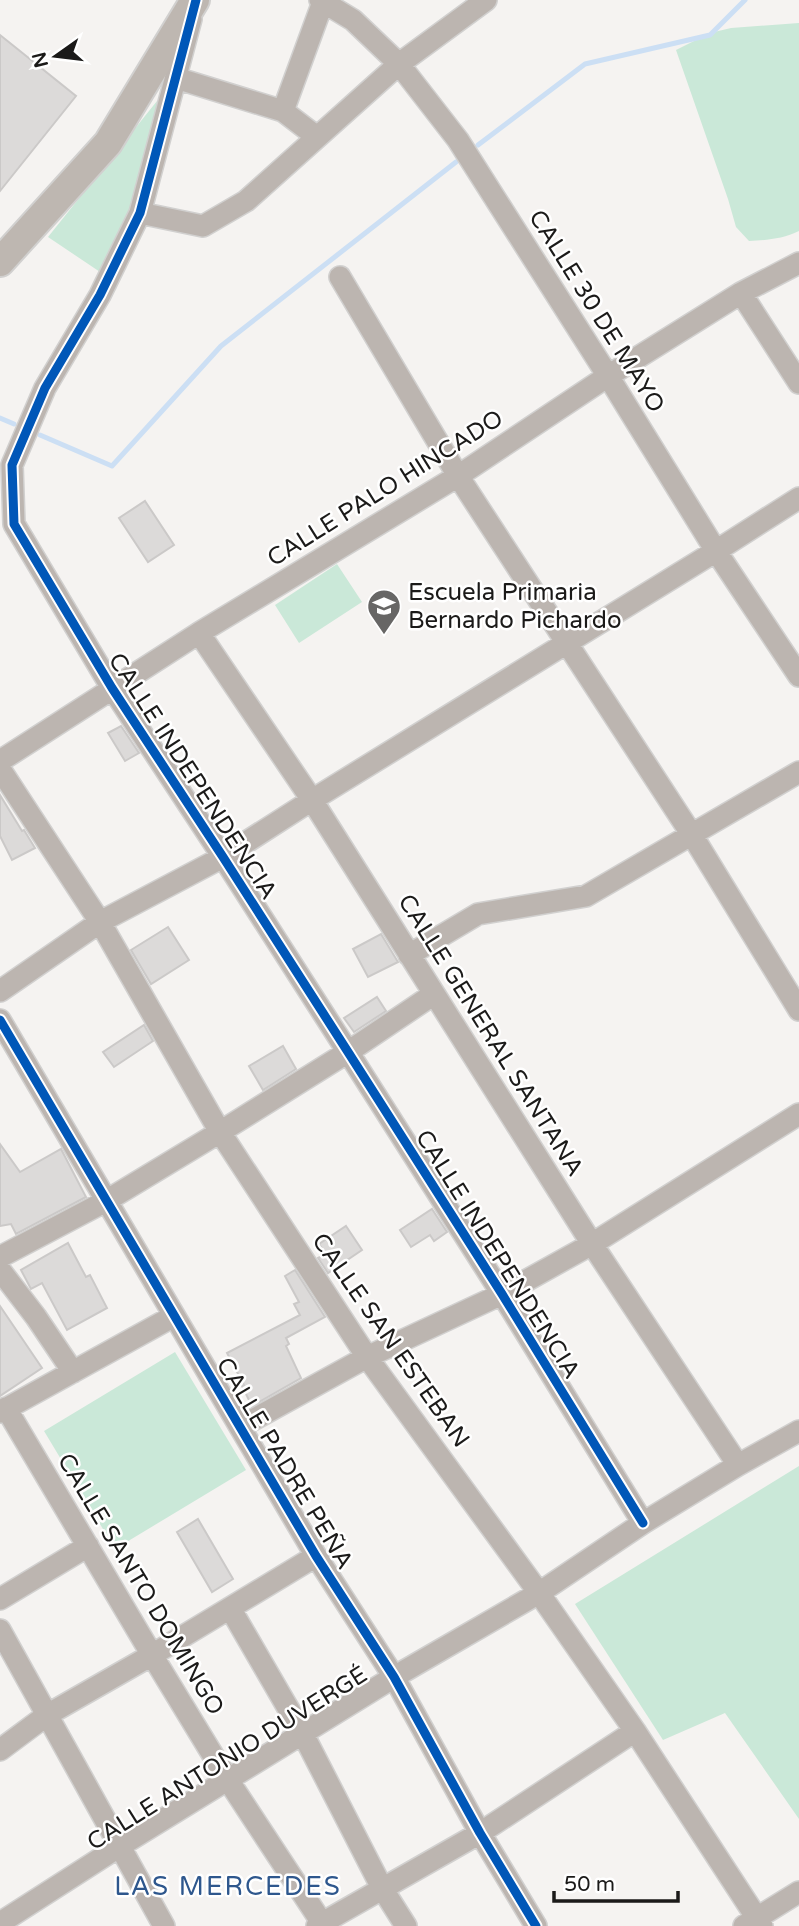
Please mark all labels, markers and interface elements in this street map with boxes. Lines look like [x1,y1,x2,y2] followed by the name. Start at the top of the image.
[21,21,91,91] north arrow
[28,50,53,70] text: N
[522,205,671,418] street label: CALLE 30 DE MAYO
[262,404,509,573] street label: CALLE PALO HINCADO
[408,578,622,635] place label: Escuela Primaria Bernardo Pichardo
[365,587,403,636] school or university icon: Escuela Primaria Bernardo Pichardo
[102,648,283,905] street label: CALLE INDEPENDENCIA
[392,889,590,1182] street label: CALLE GENERAL SANTANA
[409,1124,586,1384] street label: CALLE INDEPENDENCIA
[306,1228,476,1453] street label: CALLE SAN ESTEBAN
[210,1352,359,1574] street label: CALLE PADRE PEÑA
[51,1448,230,1720] street label: CALLE SANTO DOMINGO
[81,1659,373,1857] street label: CALLE ANTONIO DUVERGÉ
[554,1860,678,1904] scale bar
[114,1871,342,1902] district label: LAS MERCEDES
[564,1872,615,1897] text: 50 m

